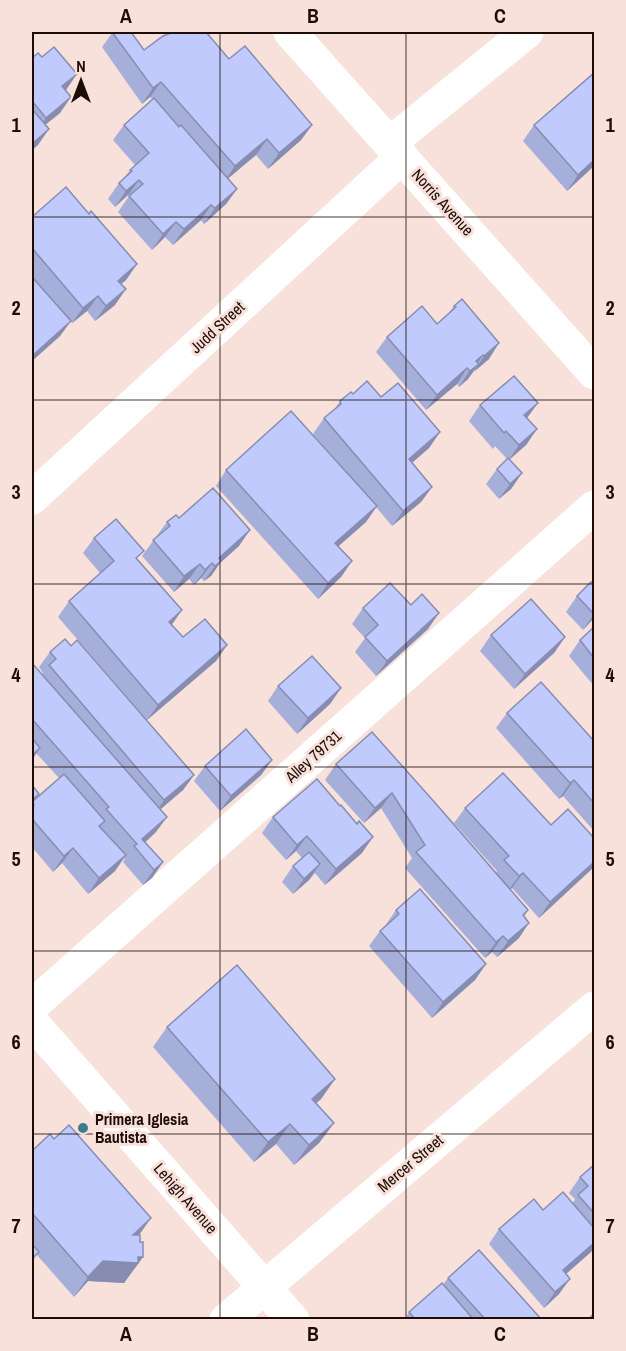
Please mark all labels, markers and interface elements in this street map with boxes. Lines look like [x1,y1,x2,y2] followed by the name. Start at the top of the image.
[120,2,132,29] text: A
[307,2,319,29] text: B
[494,2,506,29] text: C
[51,51,111,111] north arrow
[76,55,86,77] text: N
[11,111,21,138] text: 1
[605,111,615,138] text: 1
[407,164,479,240] street label: Norris Avenue
[11,294,21,321] text: 2
[605,294,615,321] text: 2
[185,296,249,358] street label: Judd Street
[11,478,21,505] text: 3
[605,478,615,505] text: 3
[11,661,21,688] text: 4
[605,661,615,688] text: 4
[279,724,346,788] street label: Alley 79731
[11,845,21,872] text: 5
[605,845,615,872] text: 5
[11,1028,21,1055] text: 6
[605,1028,615,1055] text: 6
[95,1108,189,1148] place label: Primera Iglesia Bautista
[76,1121,90,1135] marker: Primera Iglesia Bautista
[372,1129,448,1197] street label: Mercer Street
[149,1158,223,1238] street label: Lehigh Avenue
[11,1212,21,1239] text: 7
[605,1212,615,1239] text: 7
[120,1320,132,1347] text: A
[307,1320,319,1347] text: B
[494,1320,506,1347] text: C

